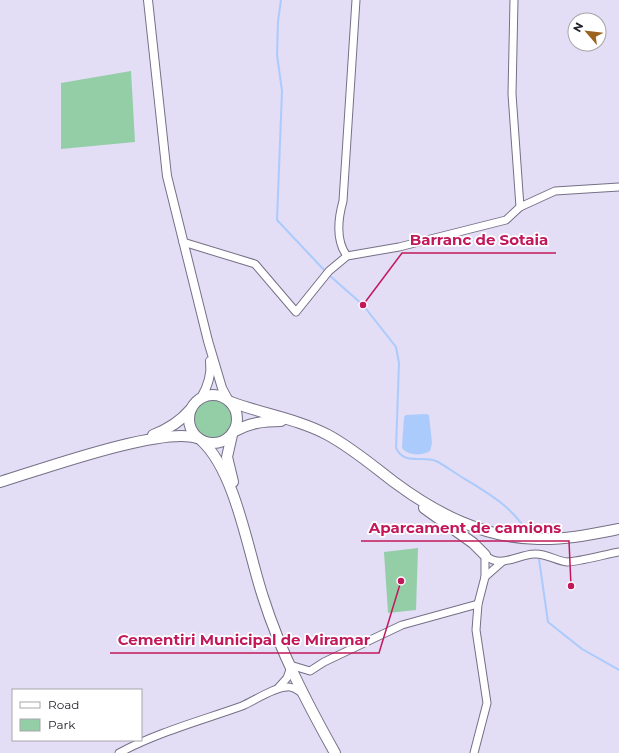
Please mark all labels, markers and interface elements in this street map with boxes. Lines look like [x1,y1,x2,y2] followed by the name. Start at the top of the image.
[567,12,607,52] north arrow
[570,20,586,35] text: N
[402,226,556,253] callout: Barranc de Sotaia
[410,230,548,249] text: Barranc de Sotaia
[361,514,569,541] callout: Aparcament de camions
[368,518,561,537] text: Aparcament de camions
[110,626,379,653] callout: Cementiri Municipal de Miramar
[118,630,371,649] text: Cementiri Municipal de Miramar
[12,689,142,741] legend
[48,697,79,712] text: Road
[48,717,76,732] text: Park

